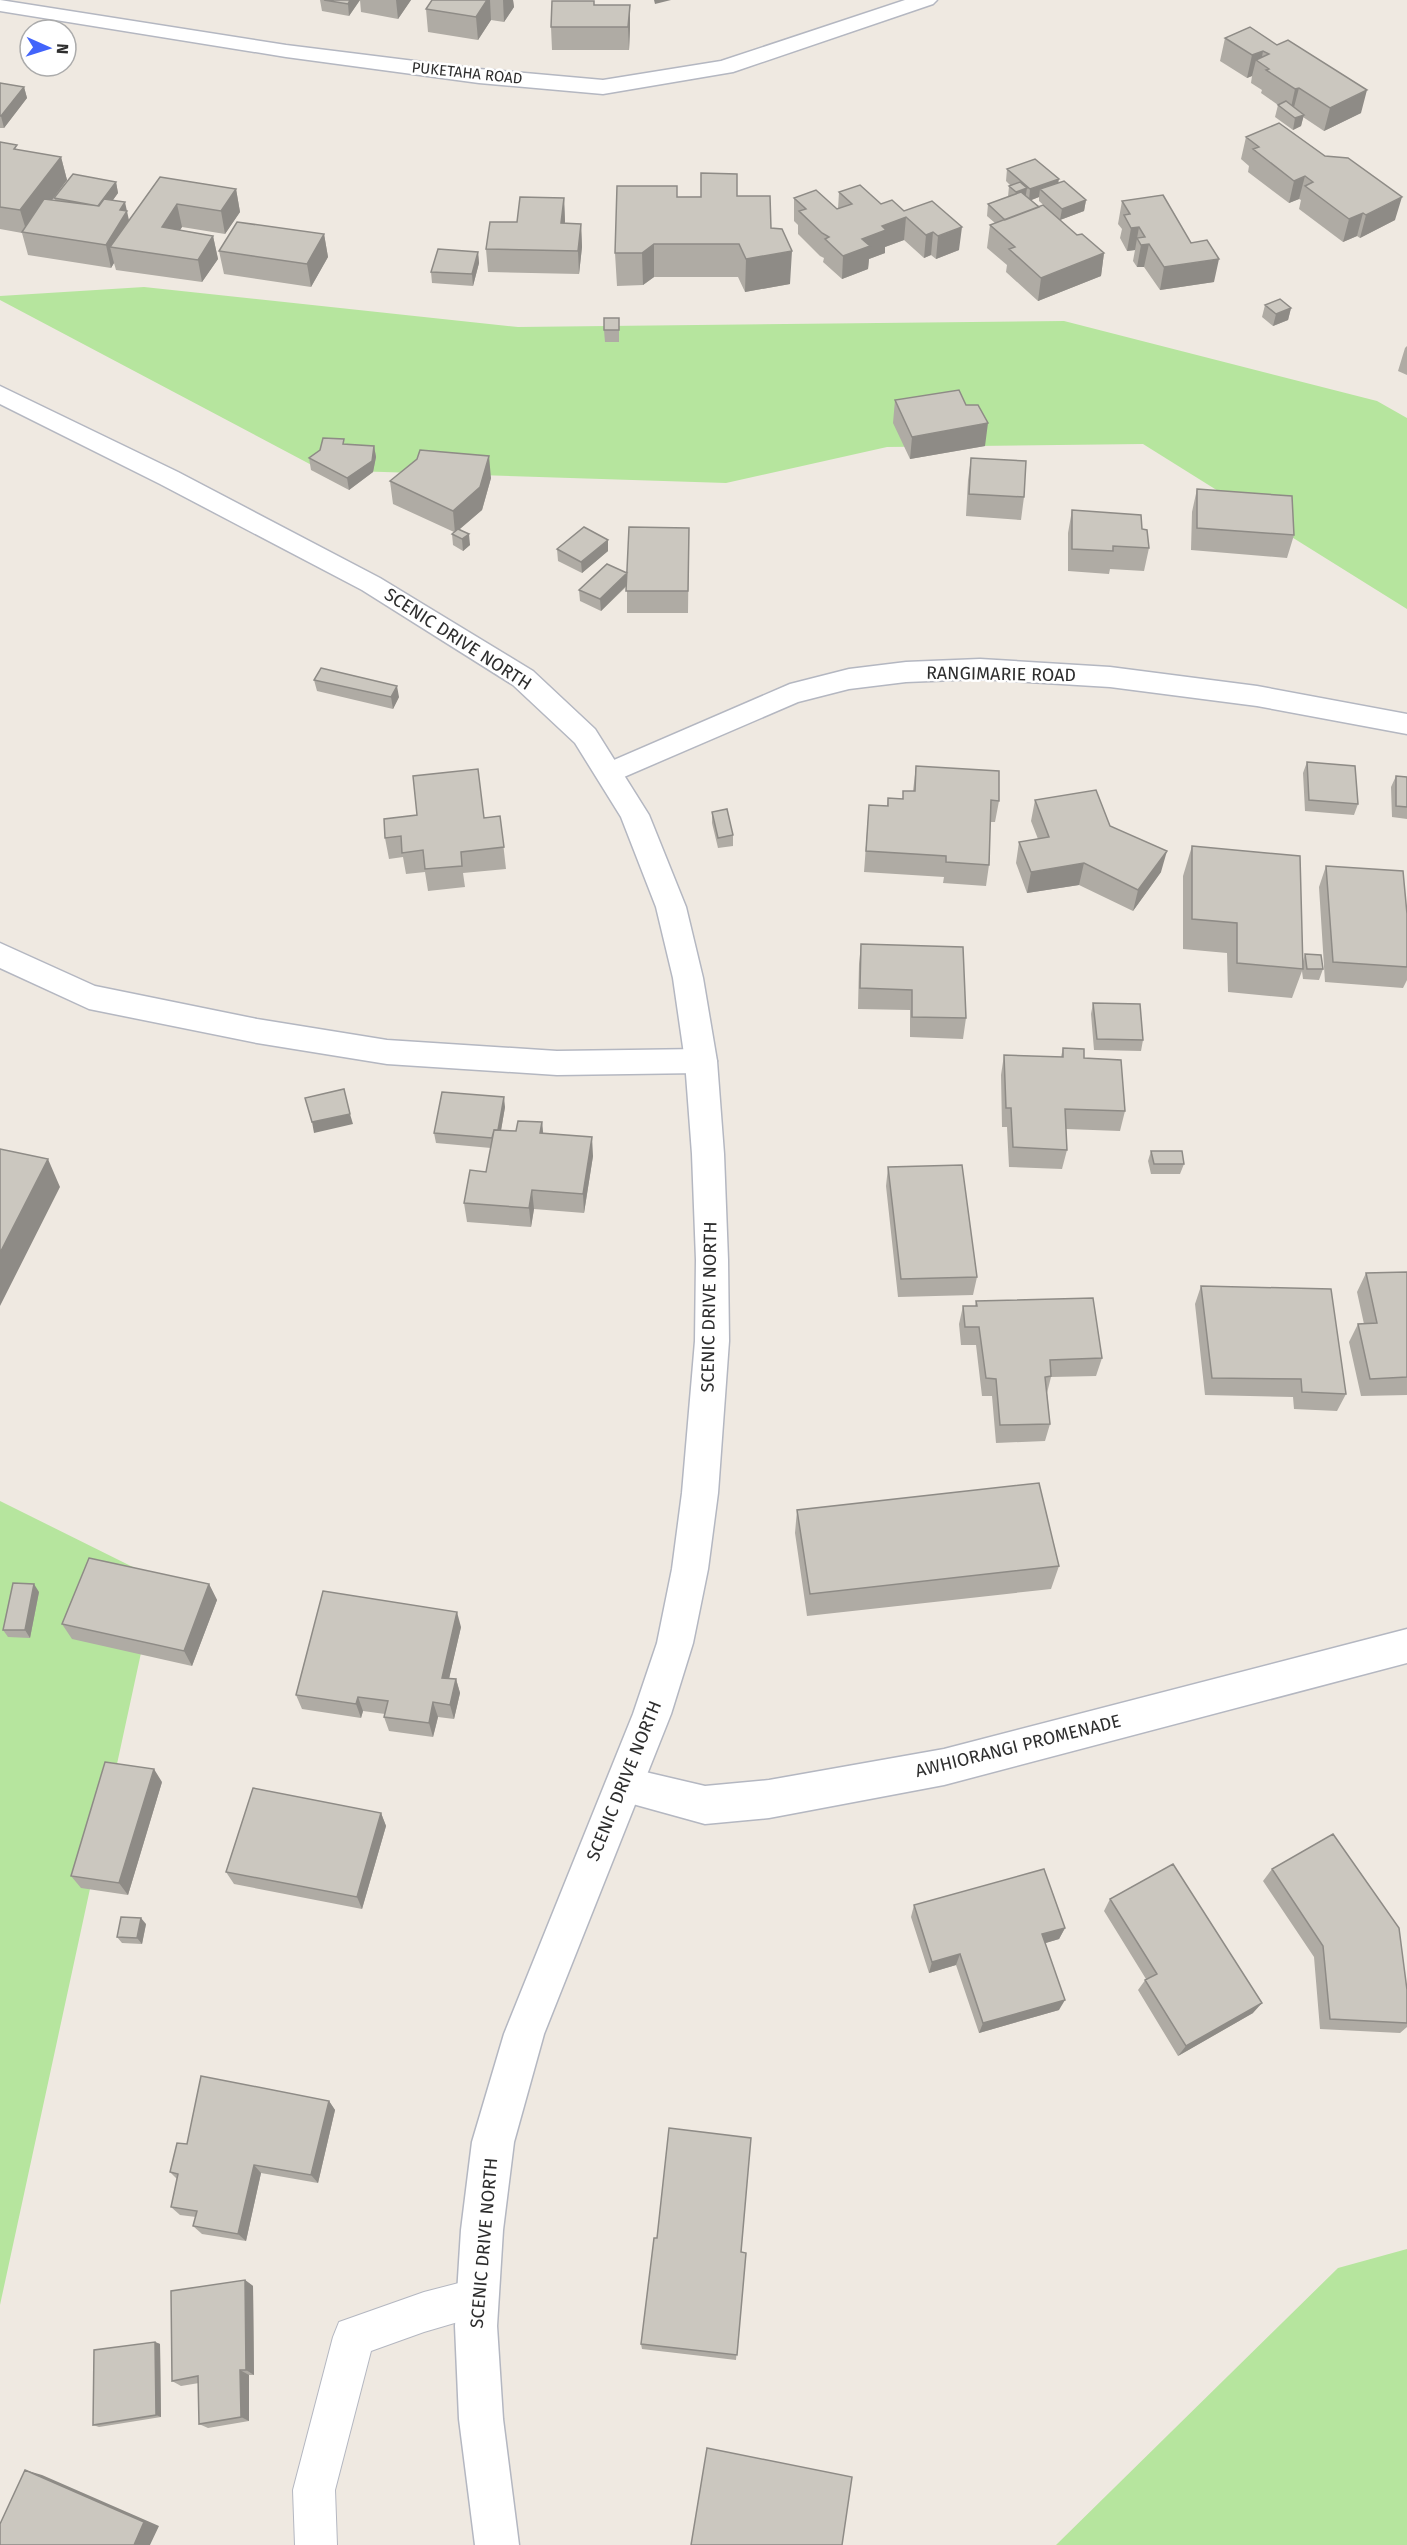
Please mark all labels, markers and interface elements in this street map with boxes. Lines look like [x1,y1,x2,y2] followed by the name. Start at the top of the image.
[18,18,78,78] north arrow
[53,43,72,55] text: N
[411,58,523,88] street label: PUKETAHA ROAD
[380,583,536,695] street label: SCENIC DRIVE NORTH
[926,662,1076,686] street label: RANGIMARIE ROAD
[697,1221,721,1393] street label: SCENIC DRIVE NORTH
[582,1698,666,1864] street label: SCENIC DRIVE NORTH
[913,1710,1123,1782] street label: AWHIORANGI PROMENADE
[466,2157,502,2329] street label: SCENIC DRIVE NORTH

